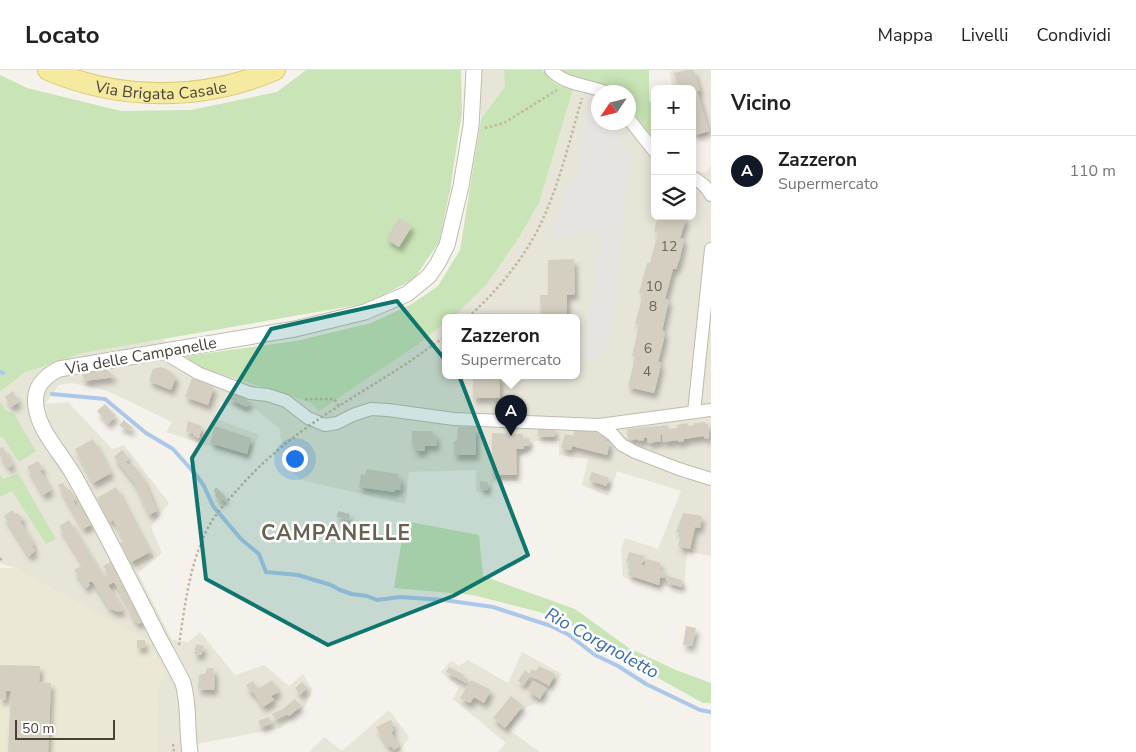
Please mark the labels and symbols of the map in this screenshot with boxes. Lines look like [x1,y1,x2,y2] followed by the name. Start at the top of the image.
[92,76,229,105] street label: Via Brigata Casale
[591,85,636,130] north arrow
[661,237,677,256] house number: 12
[646,277,662,296] house number: 10
[649,297,657,316] house number: 8
[63,332,219,380] street label: Via delle Campanelle
[644,339,652,358] house number: 6
[643,362,651,381] house number: 4
[495,395,527,436] pin: A
[282,446,308,472] your location
[261,519,411,547] district label: CAMPANELLE
[541,602,663,684] water label: Rio Corgnoletto
[15,717,115,740] scale bar

